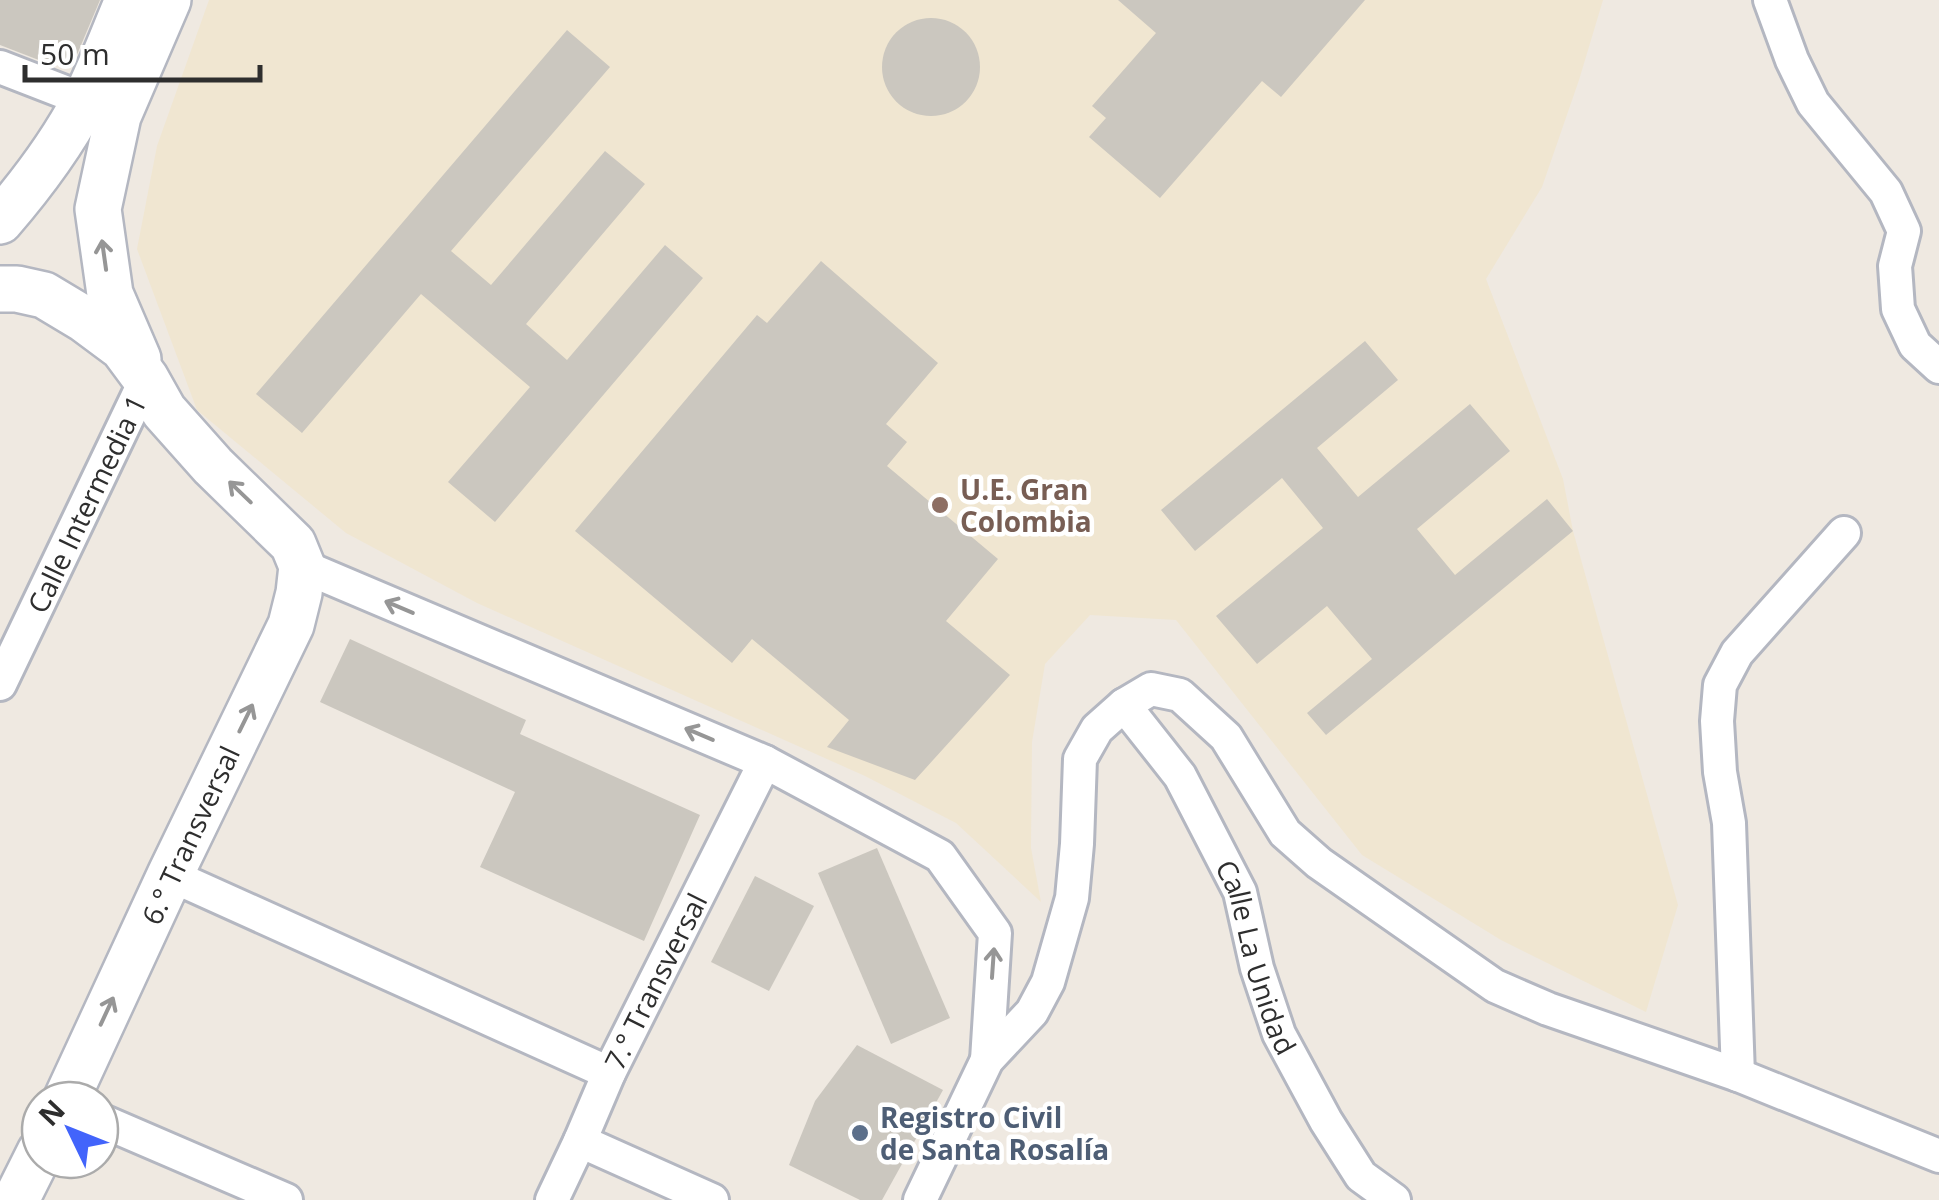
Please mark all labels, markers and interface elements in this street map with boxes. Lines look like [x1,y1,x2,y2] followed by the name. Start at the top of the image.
[25,20,260,82] scale bar
[40,33,110,74] text: 50 m
[95,239,113,271] one-way arrow
[18,388,155,619] street label: Calle Intermedia 1
[960,470,1092,540] place label: U.E. Gran Colombia
[229,480,253,504] one-way arrow
[929,494,951,516] marker: U.E. Gran Colombia
[384,597,415,615] one-way arrow
[238,703,257,733] one-way arrow
[684,724,715,742] one-way arrow
[132,740,248,930] street label: 6.° Transversal
[1207,853,1306,1061] street label: Calle La Unidad
[595,886,715,1076] street label: 7.° Transversal
[984,947,1003,979] one-way arrow
[99,997,118,1027] one-way arrow
[20,1080,120,1180] north arrow
[29,1091,73,1134] text: N
[880,1098,1109,1168] place label: Registro Civil de Santa Rosalía
[849,1122,871,1144] marker: Registro Civil de Santa Rosalía

